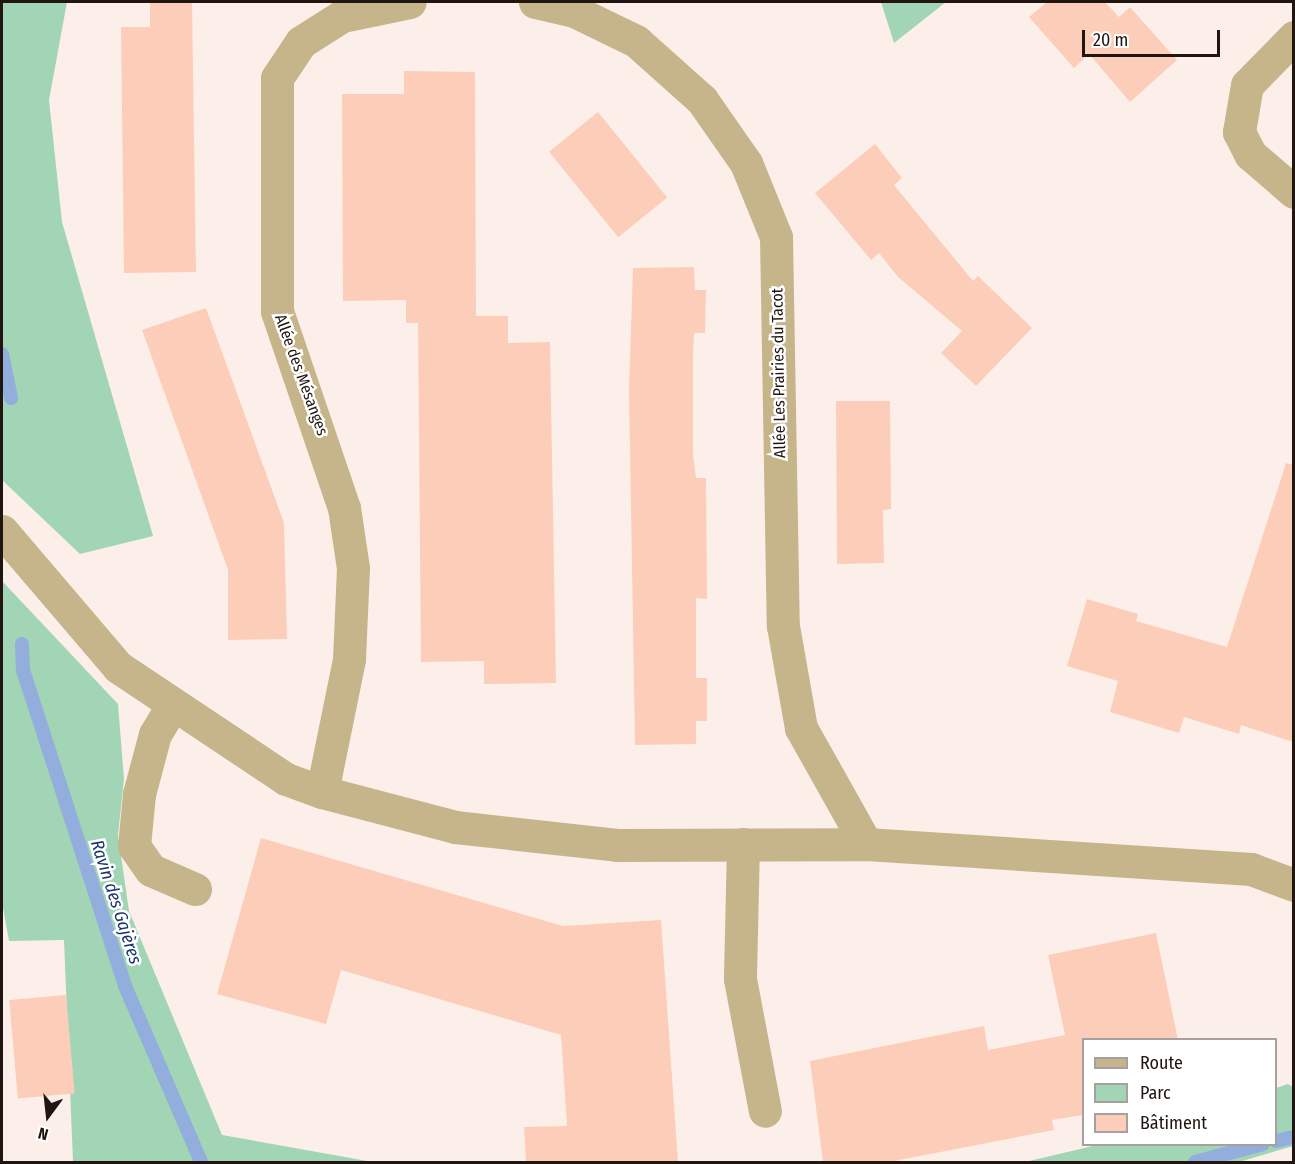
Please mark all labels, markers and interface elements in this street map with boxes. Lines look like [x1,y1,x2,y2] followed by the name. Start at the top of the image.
[1085,18,1223,56] scale bar
[1093,29,1128,51] text: 20 m
[768,288,790,458] street label: Allée Les Prairies du Tacot
[270,312,332,438] street label: Allée des Mésanges
[86,837,146,967] water label: Ravin des Gajères
[1082,1038,1277,1146] legend
[1140,1052,1183,1074] text: Route
[1140,1082,1171,1104] text: Parc
[18,1086,78,1146] north arrow
[1140,1112,1207,1134] text: Bâtiment
[36,1123,50,1144] text: N

